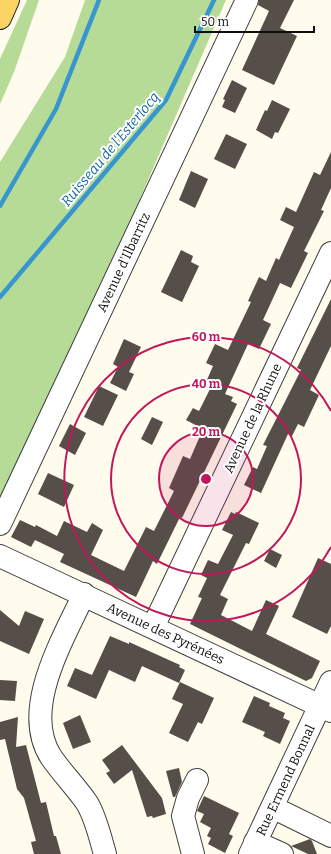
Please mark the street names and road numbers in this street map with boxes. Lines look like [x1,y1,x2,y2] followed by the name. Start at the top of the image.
[94,210,153,314] street label: Avenue d'Ilbarritz
[221,361,284,475] street label: Avenue de la Rhune
[105,600,227,667] street label: Avenue des Pyrénées
[253,722,318,838] street label: Rue Ermend Bonnal

